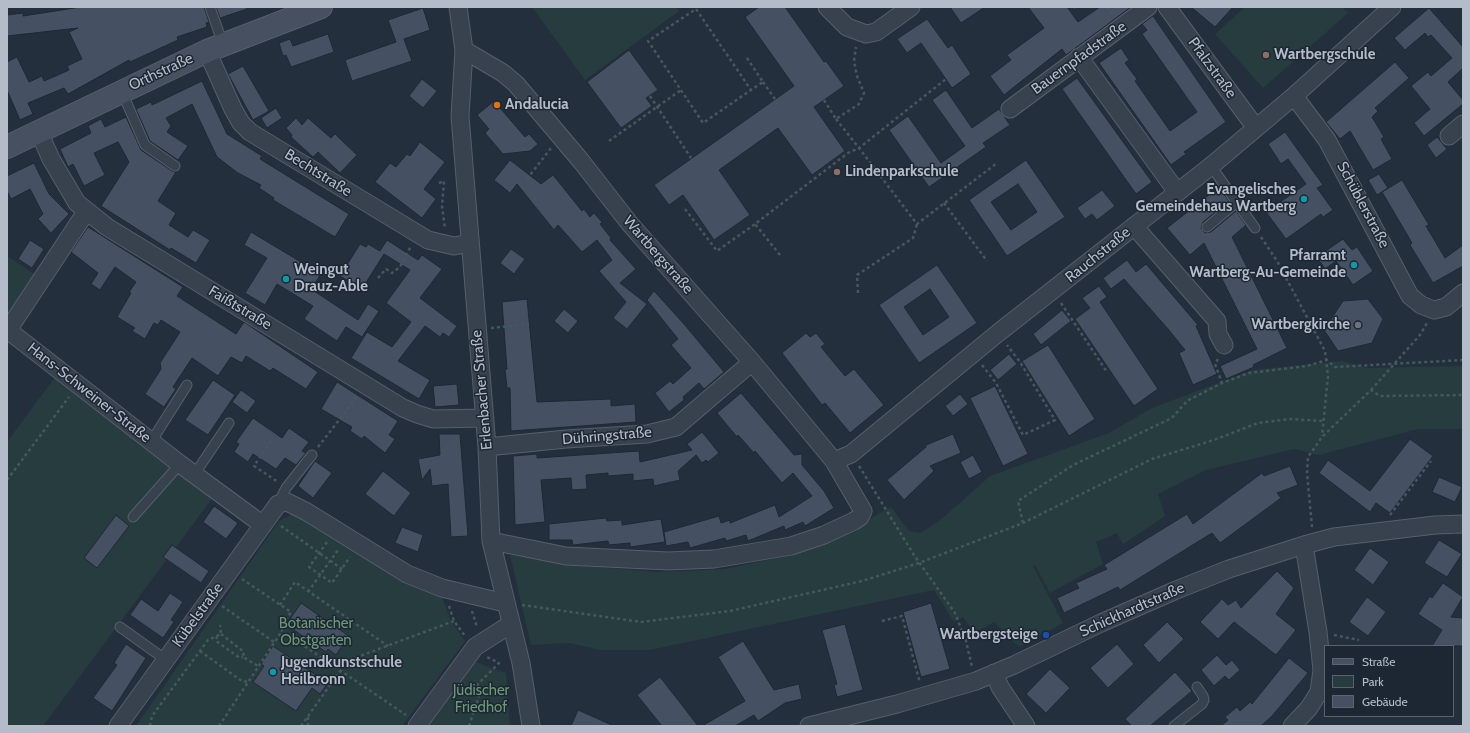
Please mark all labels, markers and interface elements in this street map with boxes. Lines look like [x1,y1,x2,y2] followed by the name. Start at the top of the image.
[1028,18,1130,98] street label: Bauernpfadstraße
[1184,34,1240,102] street label: Pfalzstraße
[1274,46,1375,64] place label: Wartbergschule
[126,49,196,95] street label: Orthstraße
[1261,50,1271,60] marker: Wartbergschule
[505,96,569,114] place label: Andalucia
[492,100,502,110] marker: Andalucia
[281,145,355,201] street label: Bechtstraße
[1333,159,1393,251] street label: Schüblerstraße
[845,163,958,181] place label: Lindenparkschule
[832,167,842,177] marker: Lindenparkschule
[1136,181,1296,216] place label: Evangelisches Gemeindehaus Wartberg
[1299,194,1309,204] marker: Evangelisches Gemeindehaus Wartberg
[619,212,697,298] street label: Wartbergstraße
[1062,223,1134,287] street label: Rauchstraße
[1189,247,1346,282] place label: Pfarramt Wartberg-Au-Gemeinde
[1349,260,1359,270] marker: Pfarramt Wartberg-Au-Gemeinde
[294,261,368,296] place label: Weingut Drauz-Able
[281,274,291,284] marker: Weingut Drauz-Able
[205,282,275,334] street label: Faißtstraße
[1251,316,1350,334] place label: Wartbergkirche
[1353,320,1363,330] marker: Wartbergkirche
[468,329,496,451] street label: Erlenbacher Straße
[24,339,154,447] street label: Hans-Schweiner-Straße
[561,423,653,449] street label: Dühringstraße
[169,579,227,651] street label: Kübelstraße
[1077,579,1187,641] street label: Schickhardtstraße
[279,615,353,650] park label: Botanischer Obstgarten
[940,626,1038,644] place label: Wartbergsteige
[1041,630,1051,640] marker: Wartbergsteige
[1324,645,1454,717] legend
[281,654,402,689] place label: Jugendkunstschule Heilbronn
[1362,654,1395,669] text: Straße
[268,667,278,677] marker: Jugendkunstschule Heilbronn
[1362,674,1384,689] text: Park
[453,682,509,717] park label: Jüdischer Friedhof
[1362,694,1408,709] text: Gebäude

